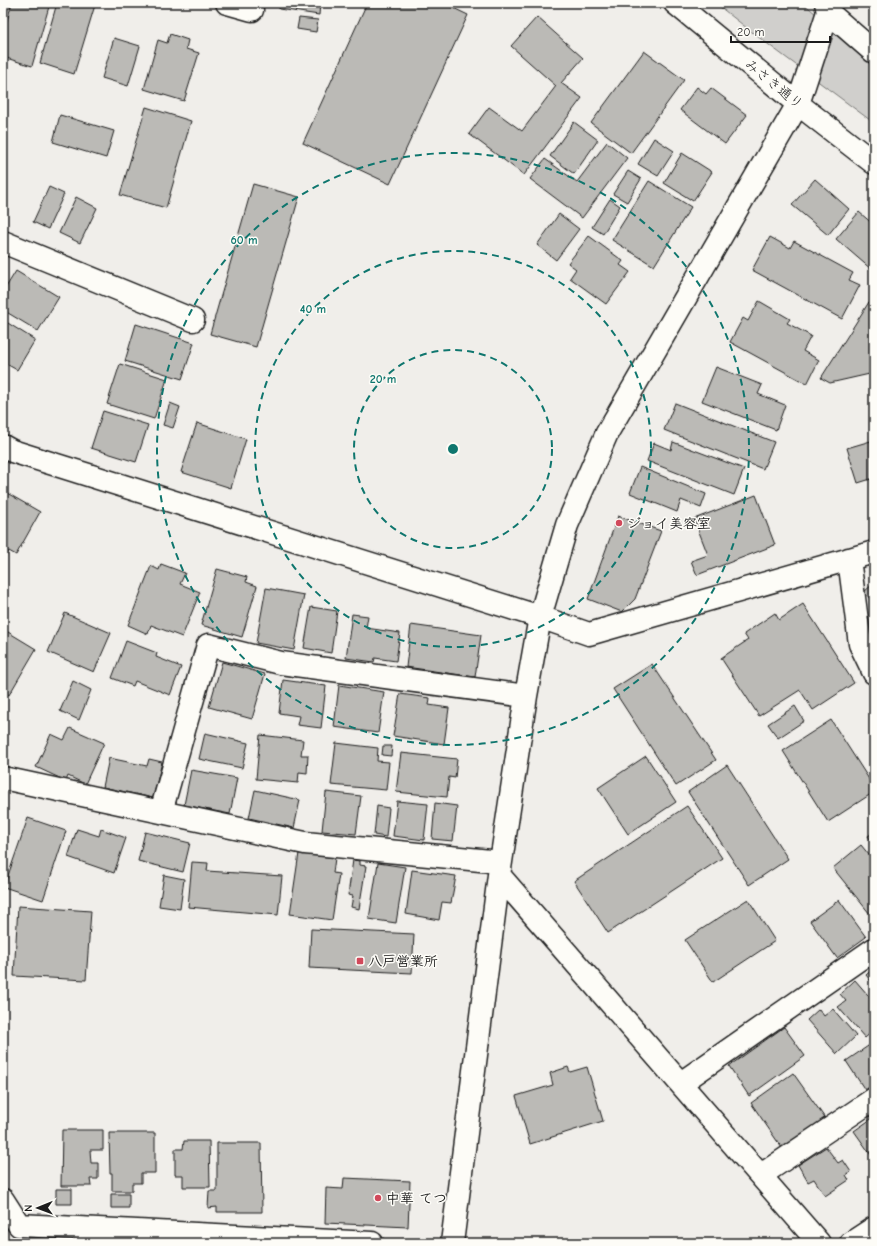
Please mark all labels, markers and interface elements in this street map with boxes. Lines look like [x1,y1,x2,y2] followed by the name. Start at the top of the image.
[731,18,830,44] scale bar
[737,25,765,39] text: 20 m
[741,55,807,113] street label: みさき通り
[231,233,257,247] text: 60 m
[300,302,326,316] text: 40 m
[370,372,396,386] text: 20 m
[446,442,460,456] centre of rings
[627,515,711,532] place label: ジョイ美容室
[614,518,624,528] marker: ジョイ美容室
[368,953,438,970] place label: 八戸営業所
[355,956,365,966] marker: 八戸営業所
[18,1188,58,1228] north arrow
[386,1190,447,1207] place label: 中華 てつ
[373,1193,383,1203] marker: 中華 てつ
[22,1204,35,1212] text: N

